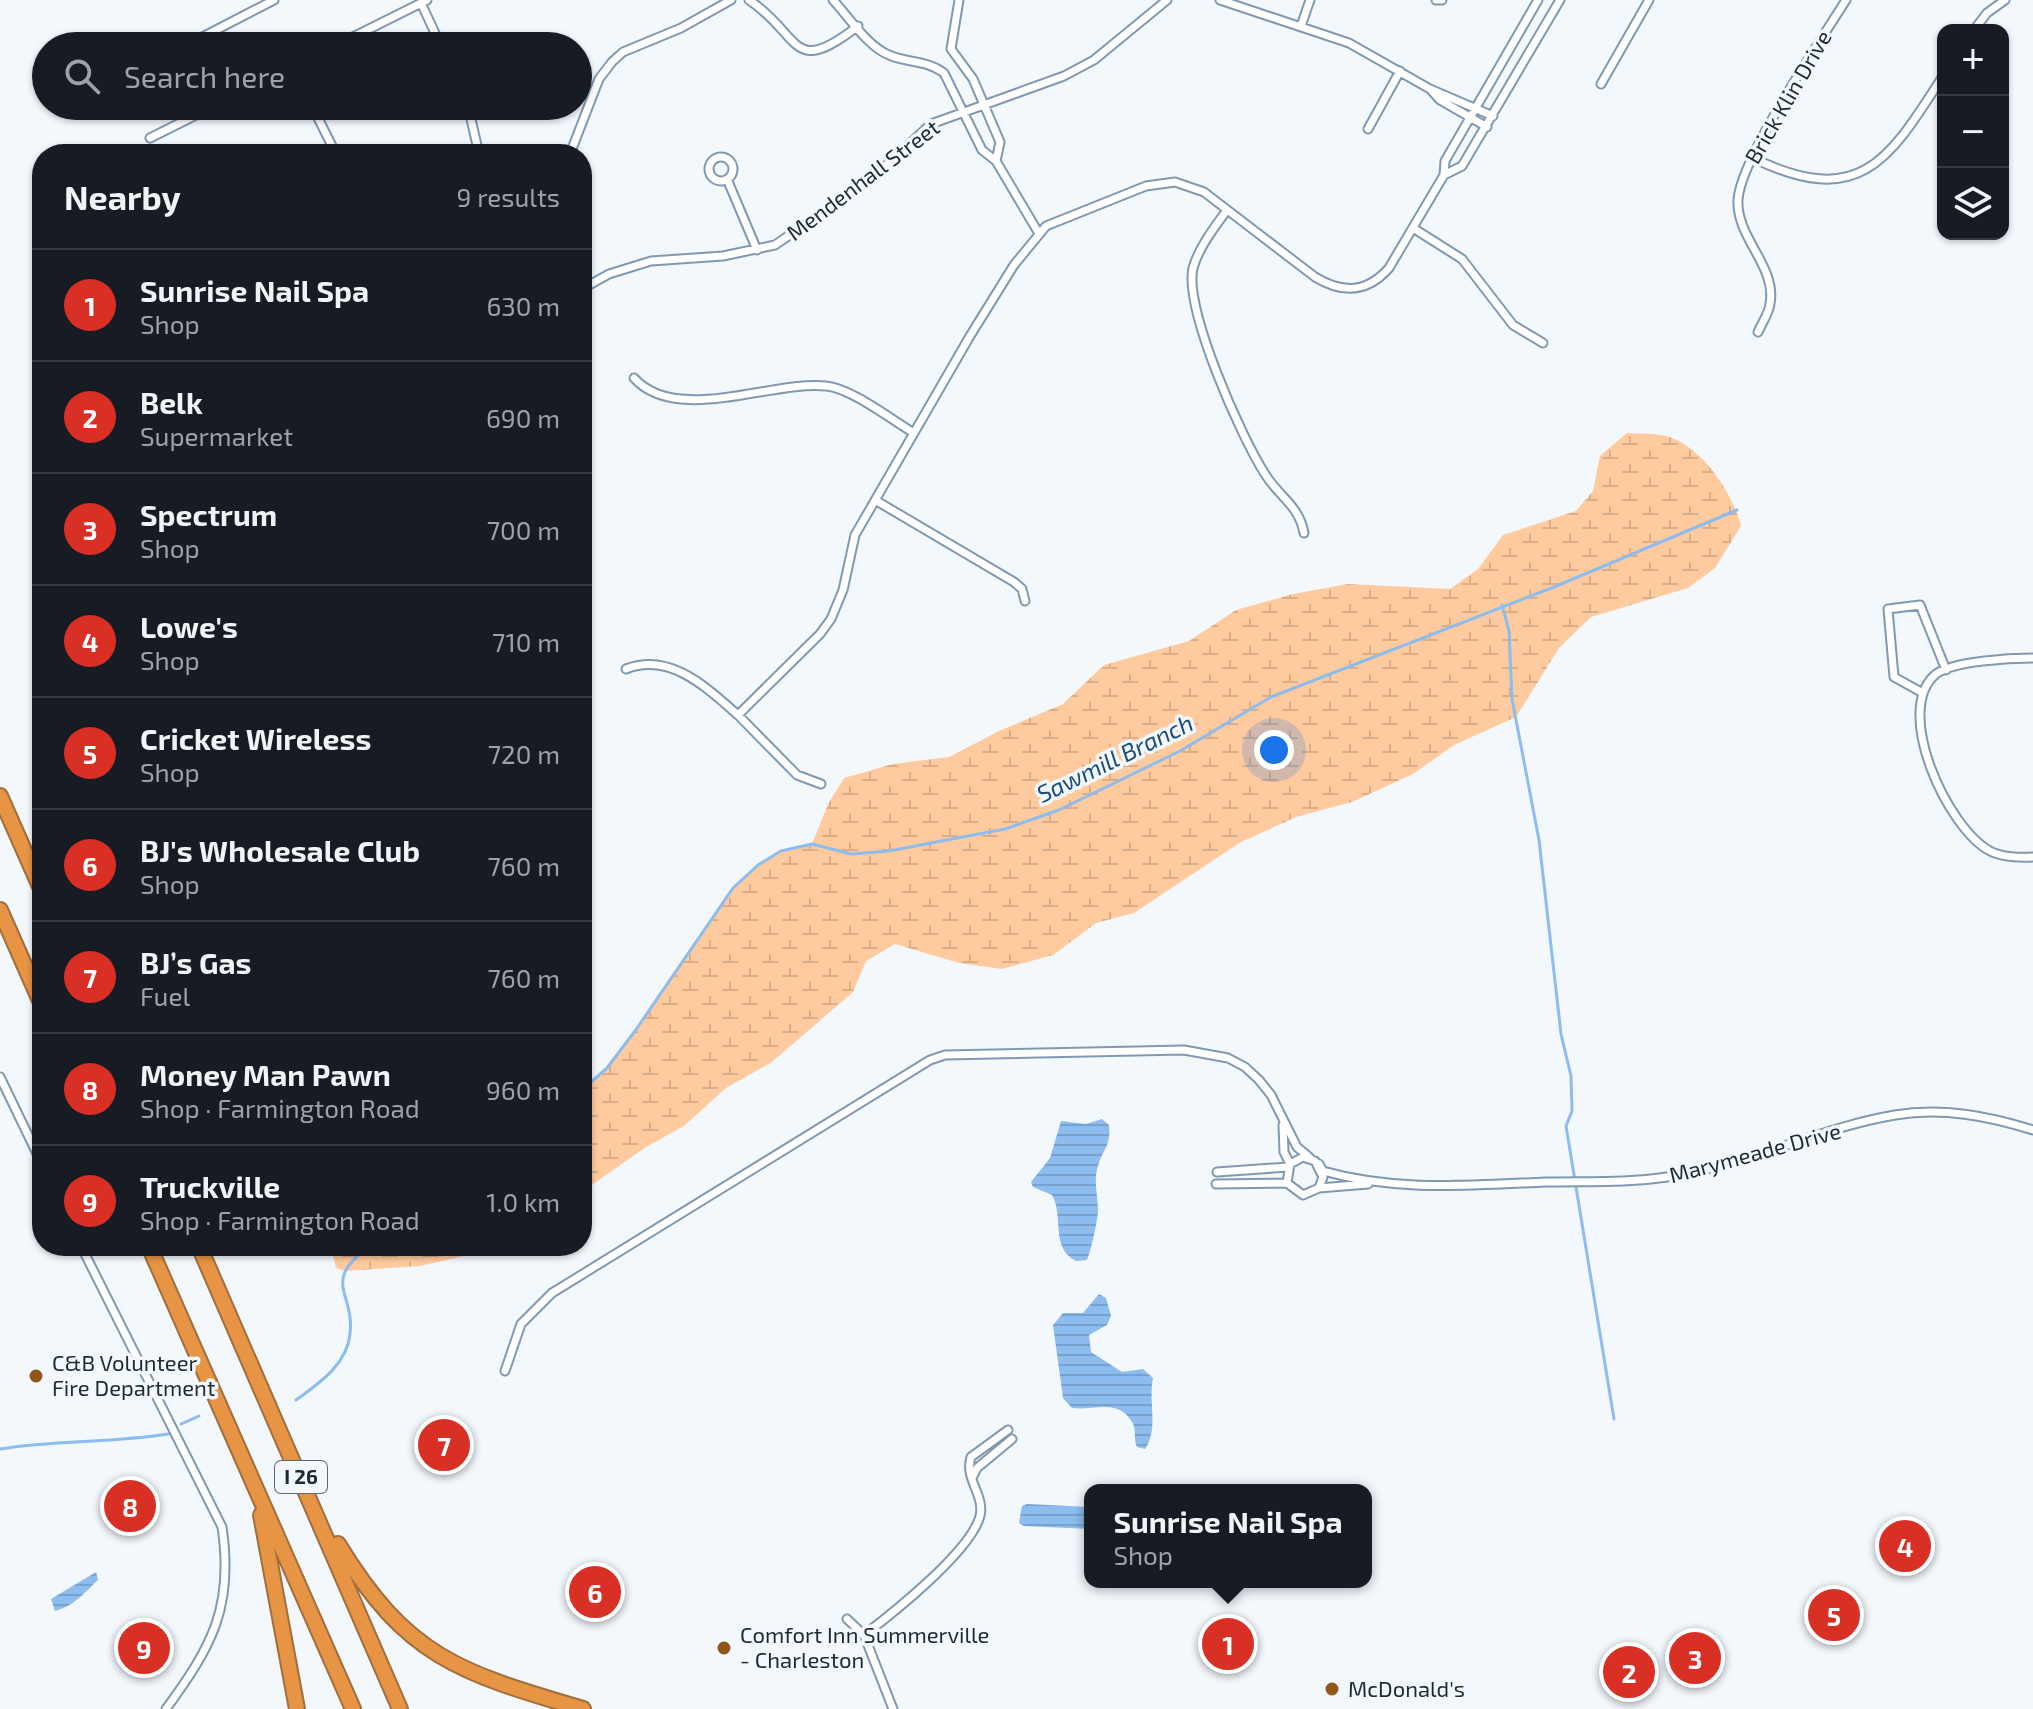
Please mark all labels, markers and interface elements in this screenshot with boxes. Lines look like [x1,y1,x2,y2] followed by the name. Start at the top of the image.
[1937,24,2009,240] map controls
[1937,24,2009,96] button: +
[1739,25,1836,168] street label: Brick Klin Drive
[32,32,592,120] search box
[60,54,104,98] icon: search
[124,58,285,94] text: Search here
[1937,96,2009,168] button: −
[781,113,944,245] street label: Mendenhall Street
[1937,168,2009,240] button: layers
[64,176,181,217] text: Nearby
[457,181,560,212] text: 9 results
[140,272,369,308] text: Sunrise Nail Spa
[84,290,96,321] text: 1
[486,290,560,321] text: 630 m
[140,308,200,339] text: Shop
[140,384,203,420] text: Belk
[82,402,98,433] text: 2
[486,402,560,433] text: 690 m
[140,420,293,451] text: Supermarket
[140,496,277,532] text: Spectrum
[83,514,97,545] text: 3
[487,514,560,545] text: 700 m
[140,532,200,563] text: Shop
[140,608,238,644] text: Lowe's
[82,626,98,657] text: 4
[492,626,560,657] text: 710 m
[140,644,200,675] text: Shop
[1031,707,1197,808] water label: Sawmill Branch
[140,720,371,756] text: Cricket Wireless
[1254,730,1294,770] your location
[83,738,97,769] text: 5
[488,738,560,769] text: 720 m
[140,756,200,787] text: Shop
[140,832,420,868] text: BJ's Wholesale Club
[82,850,98,881] text: 6
[488,850,560,881] text: 760 m
[140,868,200,899] text: Shop
[140,944,251,980] text: BJ’s Gas
[83,962,97,993] text: 7
[488,962,560,993] text: 760 m
[140,980,190,1011] text: Fuel
[140,1056,391,1092] text: Money Man Pawn
[82,1074,98,1105] text: 8
[486,1074,560,1105] text: 960 m
[140,1092,420,1123] text: Shop · Farmington Road
[1666,1117,1843,1187] street label: Marymeade Drive
[140,1168,280,1204] text: Truckville
[82,1186,98,1217] text: 9
[486,1186,560,1217] text: 1.0 km
[140,1204,420,1235] text: Shop · Farmington Road
[52,1349,215,1400] place label: C&B Volunteer Fire Department
[27,1367,45,1385] marker: C&B Volunteer Fire Department
[418,1415,470,1475] pin: 7
[275,1461,327,1493] road number: I 26
[104,1476,156,1536] pin: 8
[1084,1484,1372,1588] popup
[1113,1503,1343,1539] text: Sunrise Nail Spa
[1879,1516,1931,1576] pin: 4
[1113,1539,1173,1570] text: Shop
[569,1562,621,1622] pin: 6
[1808,1585,1860,1645] pin: 5
[1202,1614,1254,1674] pin: 1
[118,1618,170,1678] pin: 9
[740,1621,989,1672] place label: Comfort Inn Summerville - Charleston
[1669,1628,1721,1688] pin: 3
[715,1639,733,1657] marker: Comfort Inn Summerville - Charleston
[1603,1642,1655,1702] pin: 2
[1348,1675,1465,1701] place label: McDonald's
[1323,1680,1341,1698] marker: McDonald's

